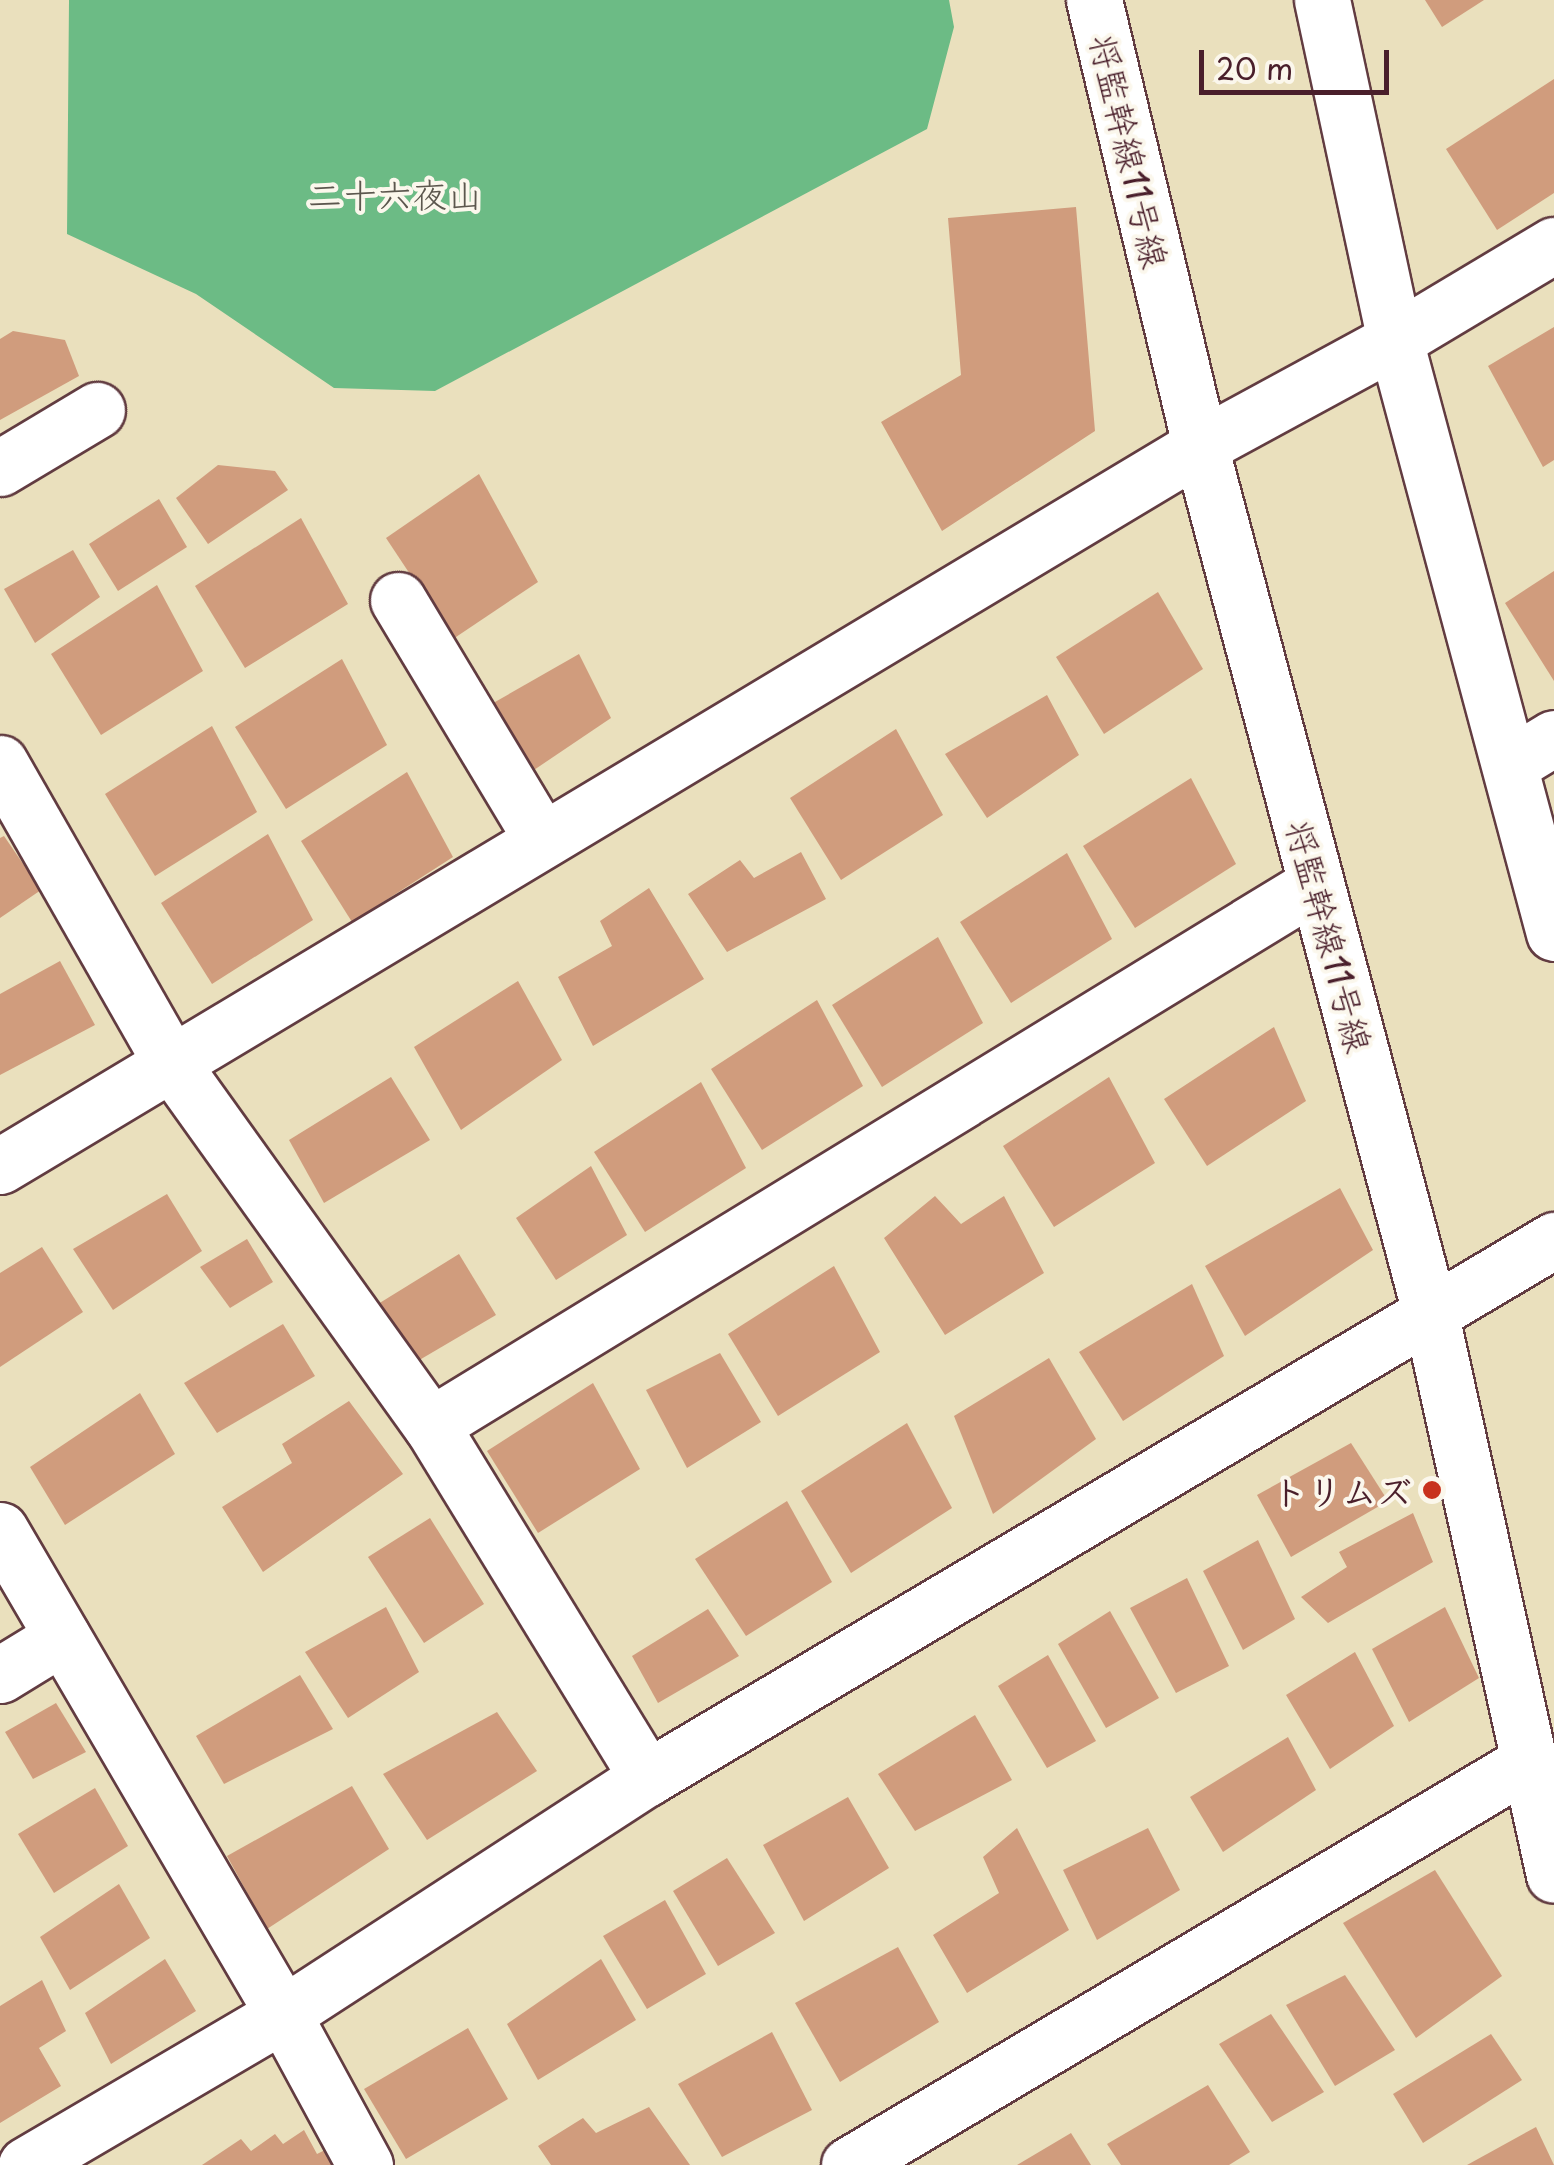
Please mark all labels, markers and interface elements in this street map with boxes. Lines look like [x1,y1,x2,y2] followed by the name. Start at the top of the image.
[1083,30,1177,272] street label: 将監幹線11号線
[1204,30,1394,92] scale bar
[1216,45,1293,90] text: 20 m
[308,173,482,215] park label: 二十六夜山
[1279,815,1381,1057] street label: 将監幹線11号線
[1272,1469,1412,1511] place label: トリムズ
[1421,1479,1443,1501] marker: トリムズ

